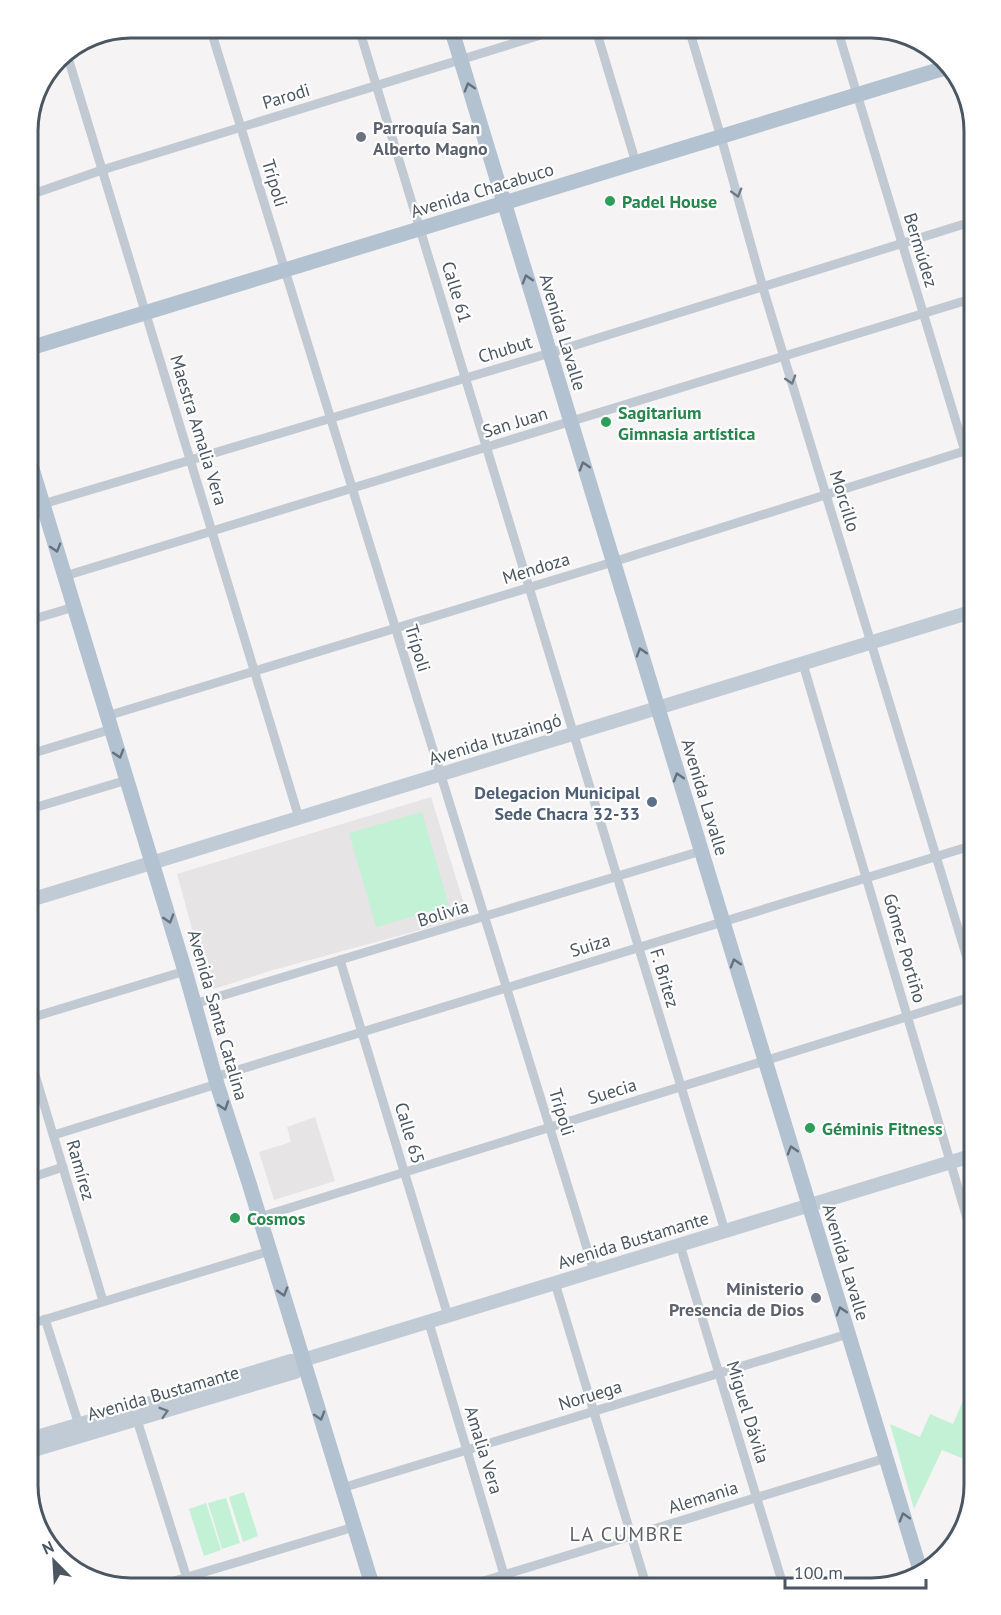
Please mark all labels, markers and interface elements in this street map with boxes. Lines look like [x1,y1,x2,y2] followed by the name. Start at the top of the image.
[259,78,313,114] street label: Parodi
[464,82,476,93] one-way arrow
[373,116,488,160] place label: Parroquía San Alberto Magno
[354,130,368,144] marker: Parroquía San Alberto Magno
[257,156,293,210] street label: Trípoli
[408,157,556,223] street label: Avenida Chacabuco
[730,187,742,198] one-way arrow
[622,190,717,213] place label: Padel House
[603,194,617,208] marker: Padel House
[899,210,943,290] street label: Bermúdez
[437,259,477,325] street label: Calle 61
[534,271,592,393] street label: Avenida Lavalle
[522,274,534,285] one-way arrow
[475,330,535,368] street label: Chubut
[165,352,233,508] street label: Maestra Amalia Vera
[784,374,796,385] one-way arrow
[480,401,550,443] street label: San Juan
[618,401,755,445] place label: Sagitarium Gimnasia artística
[599,415,613,429] marker: Sagitarium Gimnasia artística
[579,461,591,472] one-way arrow
[825,467,865,535] street label: Morcillo
[49,542,62,553] one-way arrow
[500,547,572,589] street label: Mendoza
[400,621,436,675] street label: Trípoli
[636,647,648,658] one-way arrow
[426,708,564,770] street label: Avenida Ituzaingó
[676,736,734,858] street label: Avenida Lavalle
[112,748,124,759] one-way arrow
[673,772,685,782] one-way arrow
[474,781,641,825] place label: Delegacion Municipal Sede Chacra 32-33
[645,795,659,809] marker: Delegacion Municipal Sede Chacra 32-33
[878,891,932,1005] street label: Gómez Portiño
[414,894,472,932] street label: Bolivia
[162,913,174,924] one-way arrow
[183,927,253,1103] street label: Avenida Santa Catalina
[567,928,613,962] street label: Suiza
[645,946,685,1010] street label: F. Britez
[730,958,742,969] one-way arrow
[585,1073,639,1109] street label: Suecia
[544,1085,580,1139] street label: Trípoli
[216,1100,229,1111] one-way arrow
[390,1100,430,1166] street label: Calle 65
[822,1117,943,1140] place label: Géminis Fitness
[803,1121,817,1135] marker: Géminis Fitness
[61,1137,101,1203] street label: Ramírez
[787,1145,799,1156] one-way arrow
[817,1201,875,1323] street label: Avenida Lavalle
[555,1206,711,1274] street label: Avenida Bustamante
[247,1207,306,1230] place label: Cosmos
[228,1211,242,1225] marker: Cosmos
[669,1277,804,1321] place label: Ministerio Presencia de Dios
[276,1286,288,1297] one-way arrow
[809,1291,823,1305] marker: Ministerio Presencia de Dios
[836,1306,848,1317] one-way arrow
[722,1358,774,1466] street label: Miguel Dávila
[84,1360,242,1426] street label: Avenida Bustamante
[555,1374,625,1416] street label: Noruega
[460,1403,508,1497] street label: Amalia Vera
[158,1407,169,1419] one-way arrow
[313,1410,326,1421] one-way arrow
[665,1475,741,1519] street label: Alemania
[899,1512,911,1523] one-way arrow
[570,1521,684,1547] district label: LA CUMBRE
[24,1531,84,1591] north arrow
[39,1536,57,1559] text: N
[785,1552,926,1590] scale bar
[794,1561,843,1584] text: 100 m

